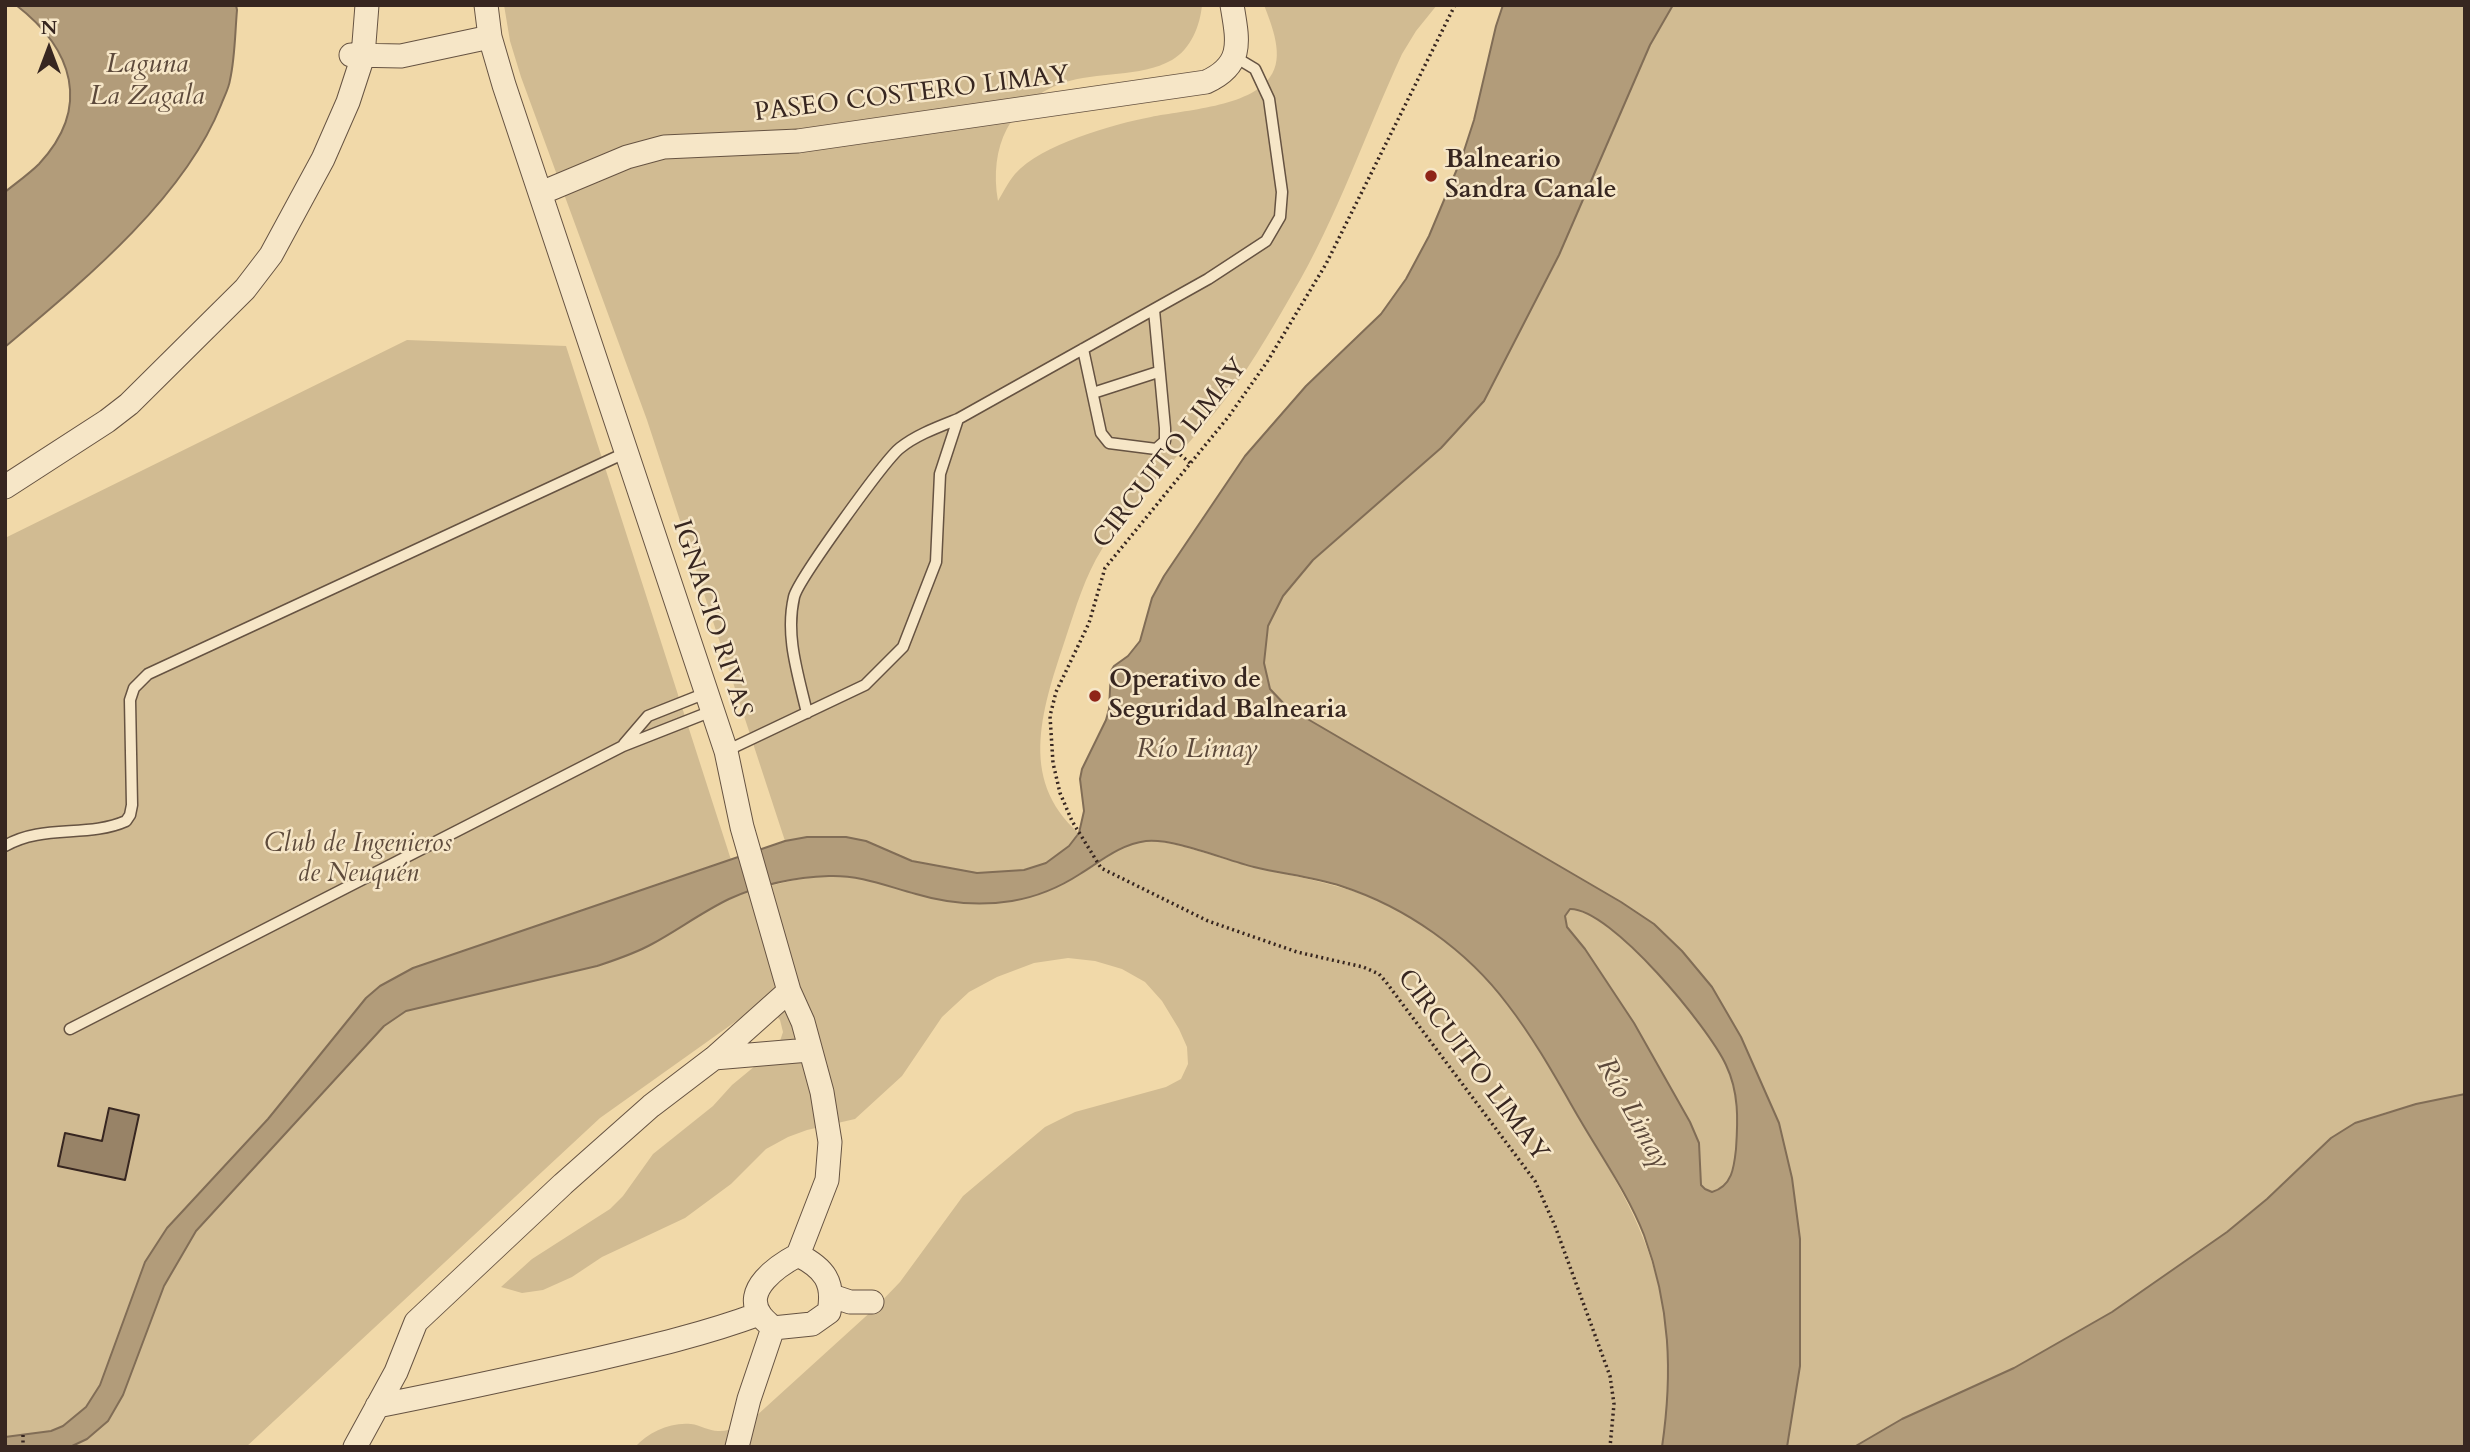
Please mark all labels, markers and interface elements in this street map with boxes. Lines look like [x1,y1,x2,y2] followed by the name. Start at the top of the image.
[14,14,84,84] north arrow
[41,15,57,41] text: N
[90,49,204,115] water label: Laguna La Zagala
[753,60,1071,130] street label: PASEO COSTERO LIMAY
[1445,145,1617,206] place label: Balneario Sandra Canale
[1423,168,1439,184] marker: Balneario Sandra Canale
[1087,353,1255,555] street label: CIRCUITO LIMAY
[664,516,758,722] street label: IGNACIO RIVAS
[1109,665,1347,726] place label: Operativo de Seguridad Balnearia
[1087,688,1103,704] marker: Operativo de Seguridad Balnearia
[1136,734,1258,768] water label: Río Limay
[264,829,452,890] park label: Club de Ingenieros de Neuquén
[1390,964,1554,1168] street label: CIRCUITO LIMAY
[1588,1053,1676,1175] water label: Río Limay

